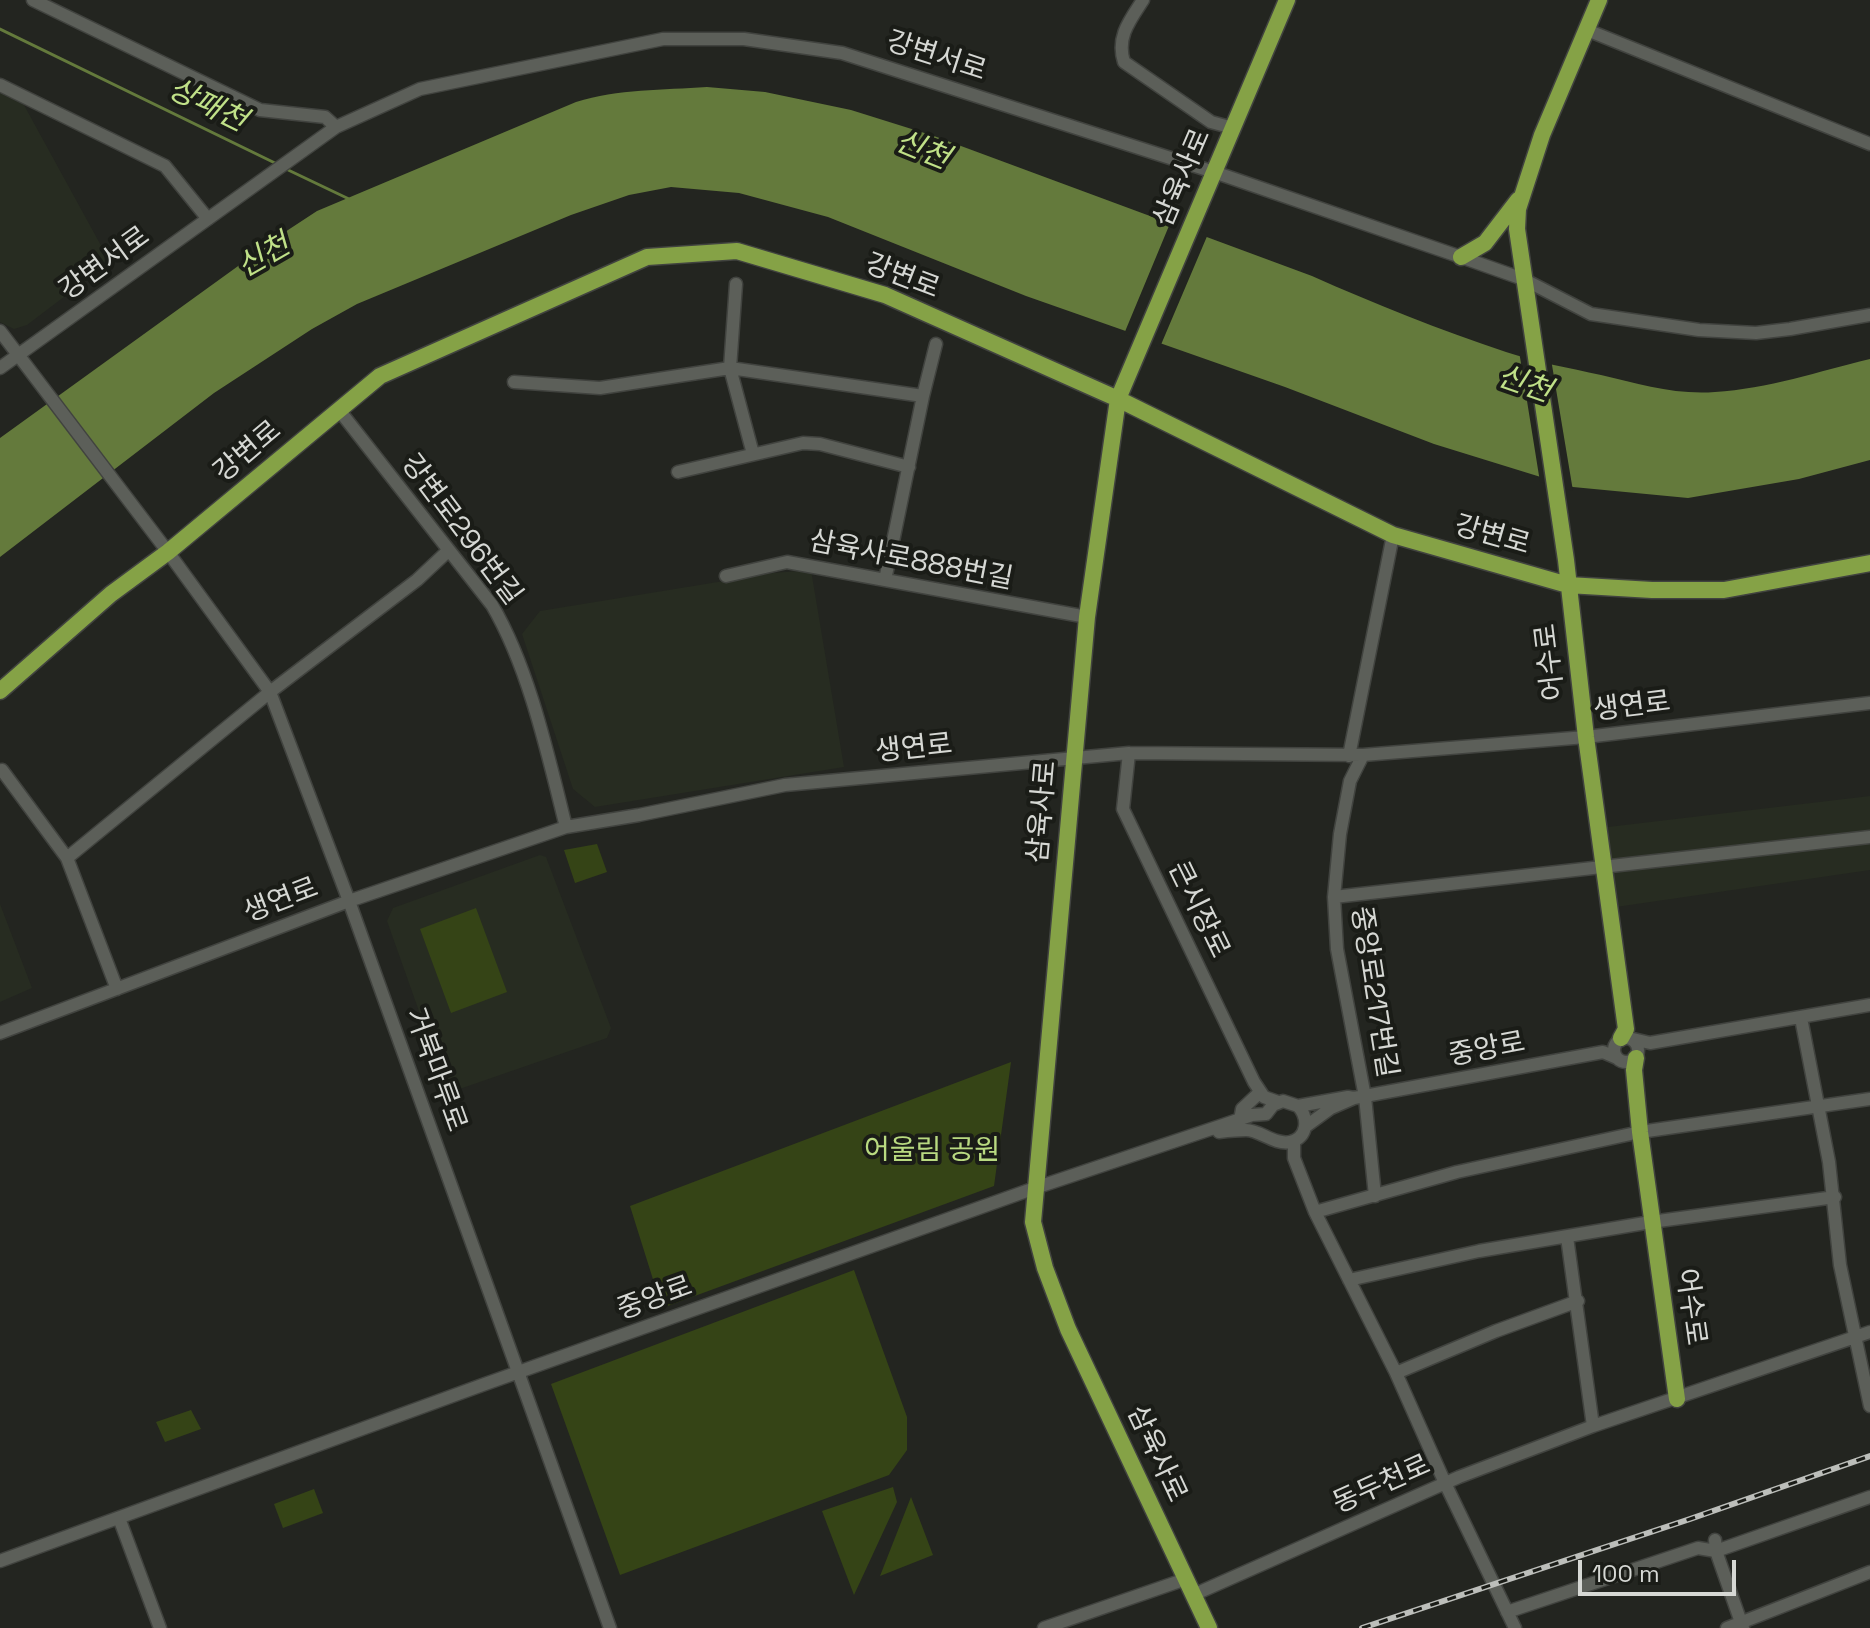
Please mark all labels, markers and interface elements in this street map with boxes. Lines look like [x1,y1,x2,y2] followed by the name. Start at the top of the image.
[882,25,990,89] street label: 강변서로
[162,72,252,140] water label: 상패천
[890,124,954,178] water label: 신천
[1147,124,1219,232] street label: 삼육사로
[53,220,157,308] street label: 강변서로
[231,228,297,286] water label: 신천
[860,247,944,307] street label: 강변로
[1492,359,1556,411] water label: 신천
[208,414,288,490] street label: 강변로
[393,448,529,612] street label: 강변로296번길
[1450,509,1534,563] street label: 강변로
[806,525,1016,597] street label: 삼육사로888번길
[1530,622,1572,702] street label: 어수로
[1592,686,1672,728] street label: 생연로
[874,728,954,770] street label: 생연로
[1022,759,1064,865] street label: 삼육사로
[1160,856,1236,964] street label: 큰시장로
[239,871,323,931] street label: 생연로
[1343,904,1403,1080] street label: 중앙로217번길
[397,1004,473,1136] street label: 거북마루로
[1446,1026,1528,1074] street label: 중앙로
[864,1134,1000,1168] park label: 어울림 공원
[1668,1266,1712,1348] street label: 어수로
[613,1270,697,1328] street label: 중앙로
[1119,1400,1193,1508] street label: 삼육사로
[1328,1449,1436,1521] street label: 동두천로
[1582,1544,1740,1594] scale bar
[1592,1558,1660,1589] text: 100 m

